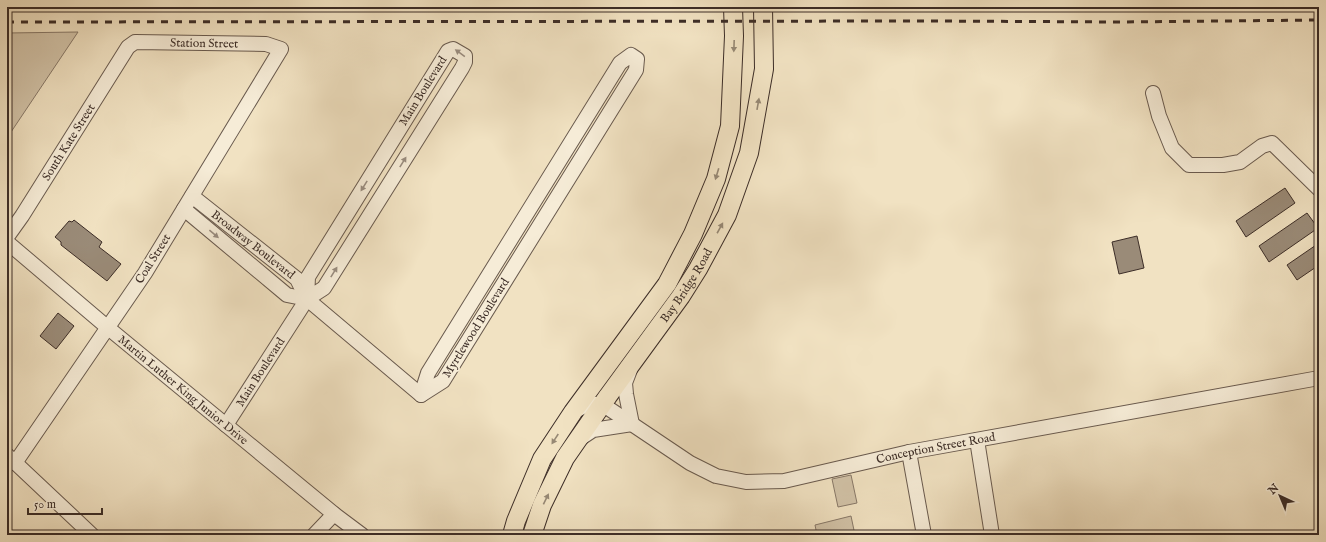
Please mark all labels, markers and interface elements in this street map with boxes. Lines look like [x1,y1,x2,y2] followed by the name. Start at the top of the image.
[170,35,238,51] street label: Station Street
[731,40,737,53] one-way arrow
[454,49,465,57] one-way arrow
[396,53,451,129] street label: Main Boulevard
[755,98,761,110] one-way arrow
[39,101,98,183] street label: South Kate Street
[399,157,407,167] one-way arrow
[714,168,720,180] one-way arrow
[361,180,368,192] one-way arrow
[208,207,299,282] street label: Broadway Boulevard
[717,222,724,234] one-way arrow
[208,229,219,238] one-way arrow
[132,231,174,287] street label: Coal Street
[657,245,716,325] street label: Bay Bridge Road
[330,267,338,277] one-way arrow
[439,275,513,381] street label: Myrtlewood Boulevard
[115,332,252,448] street label: Martin Luther King Junior Drive
[232,334,288,409] street label: Main Boulevard
[875,429,997,467] street label: Conception Street Road
[551,434,559,444] one-way arrow
[1260,476,1300,516] north arrow
[1265,481,1282,499] text: N
[28,490,102,516] scale bar
[543,493,549,504] one-way arrow
[34,497,56,512] text: 50 m

